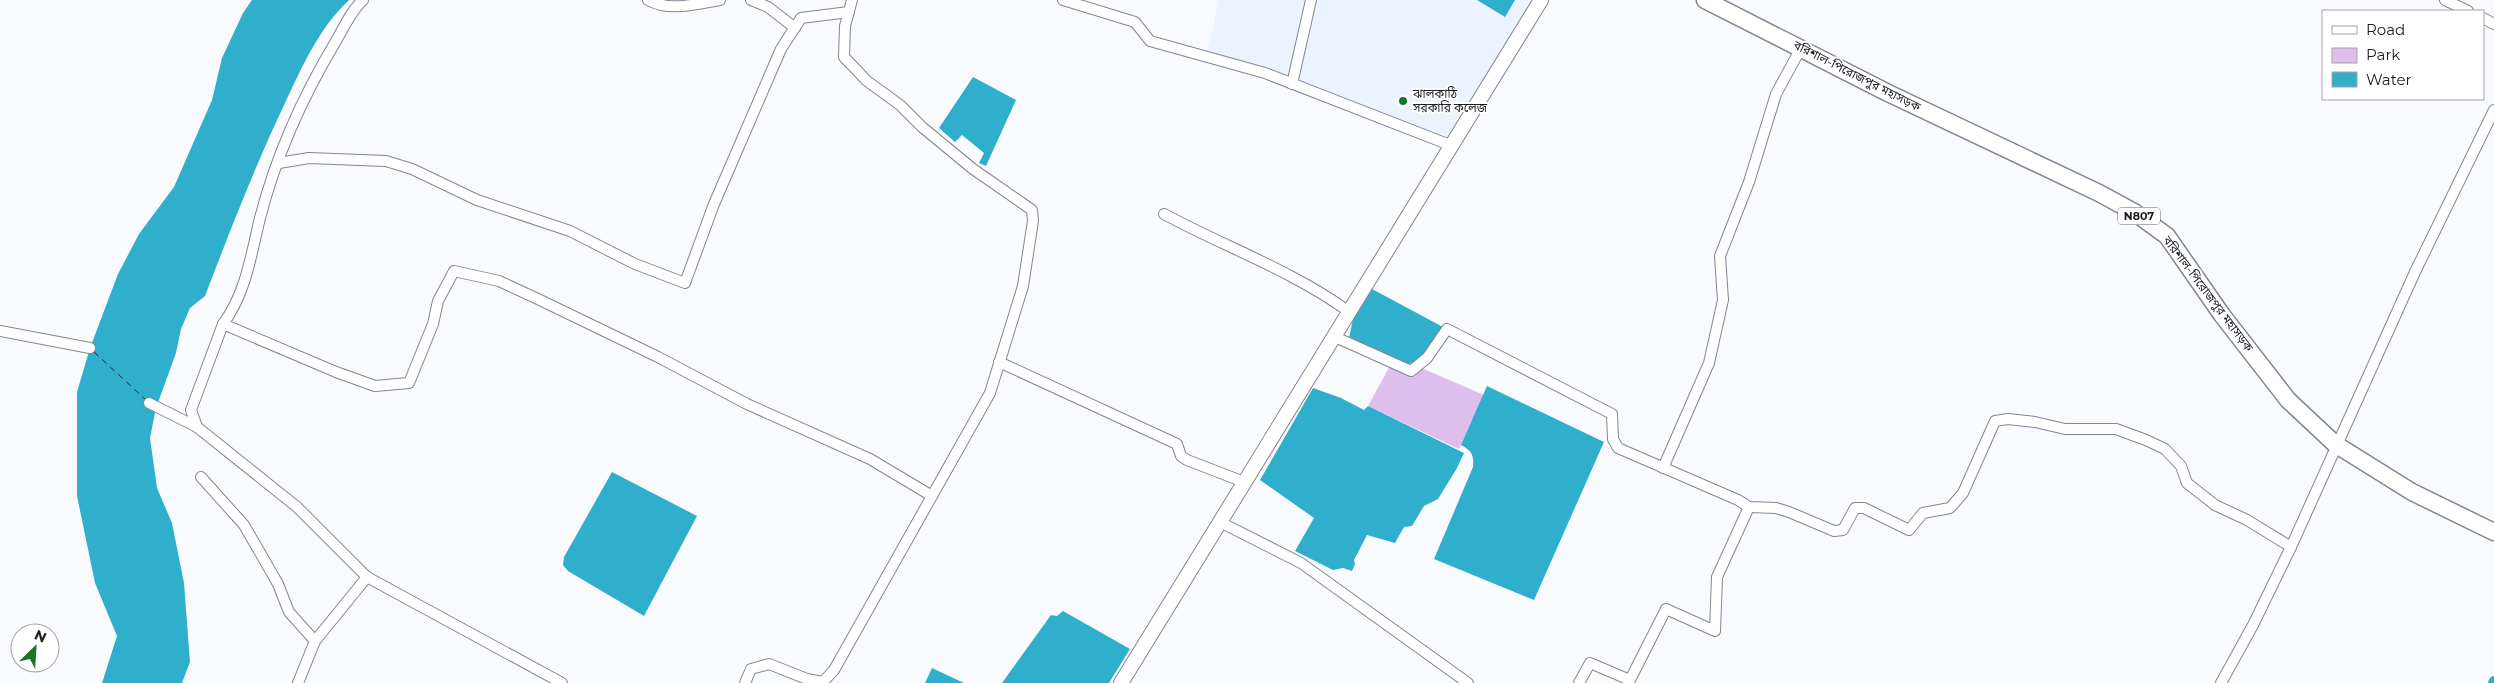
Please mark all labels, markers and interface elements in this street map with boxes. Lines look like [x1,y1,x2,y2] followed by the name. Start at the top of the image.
[2322,10,2484,100] legend
[2366,20,2405,39] text: Road
[1790,37,1924,115] street label: বরিশাল-পিরোজপুর মহাসড়ক
[2366,45,2400,64] text: Park
[2366,70,2412,89] text: Water
[1412,86,1488,115] place label: ঝালকাঠি সরকারি কলেজ
[1397,95,1409,107] marker: ঝালকাঠি সরকারি কলেজ
[2118,208,2160,225] road number: N807
[2159,232,2257,355] street label: বরিশাল-পিরোজপুর মহাসড়ক
[10,623,60,673] north arrow
[32,626,49,647] text: N

